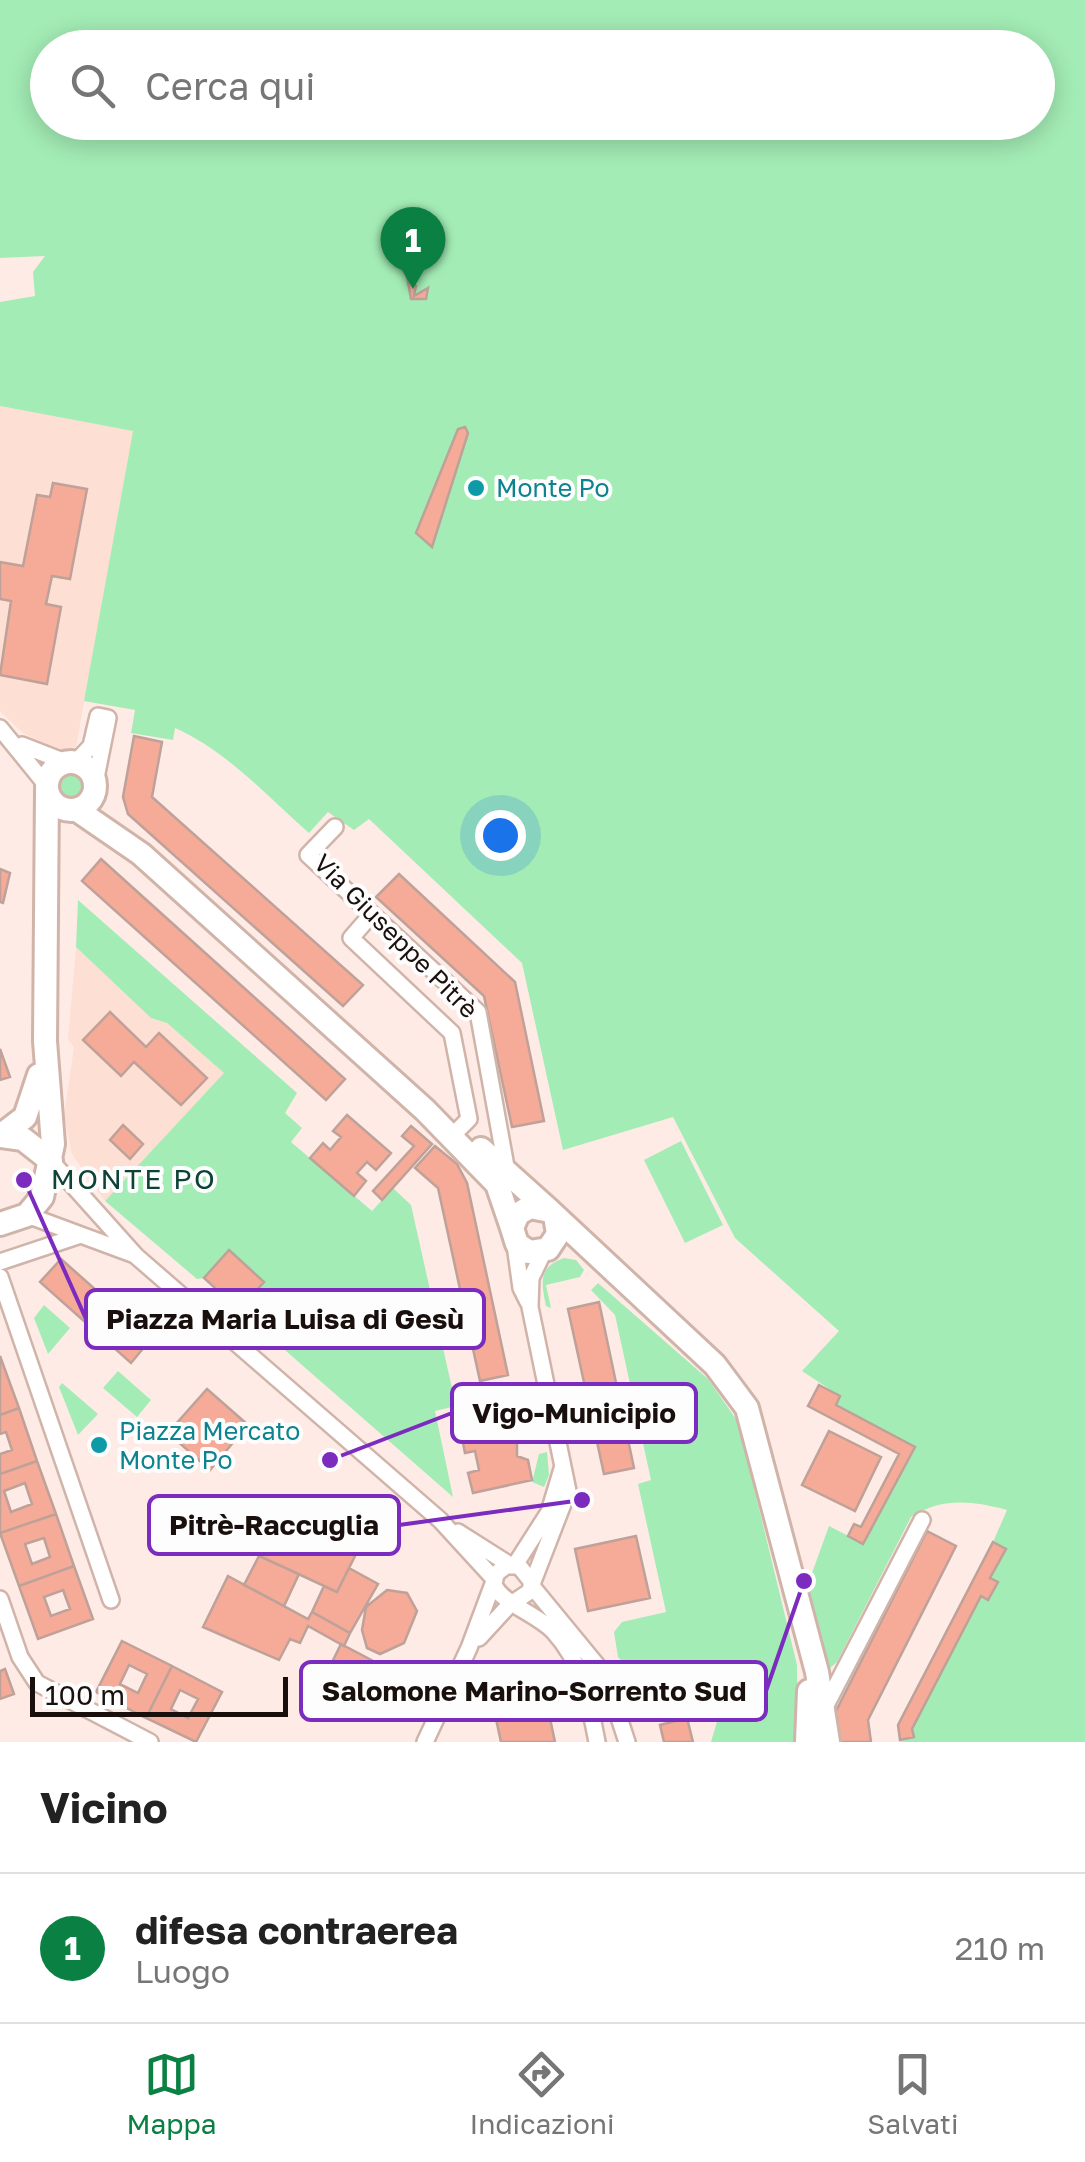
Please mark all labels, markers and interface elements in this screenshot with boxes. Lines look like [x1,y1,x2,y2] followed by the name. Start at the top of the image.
[30,30,1055,140] search box
[65,58,120,113] icon: search
[145,63,316,108] text: Cerca qui
[380,206,446,289] pin: 1
[496,472,610,503] place label: Monte Po
[465,477,487,499] marker: Monte Po
[475,810,526,861] your location
[308,847,485,1024] street label: Via Giuseppe Pitrè
[51,1162,217,1195] district label: MONTE PO
[86,1290,484,1348] callout: Piazza Maria Luisa di Gesù
[106,1302,464,1335] text: Piazza Maria Luisa di Gesù
[452,1384,696,1442] callout: Vigo-Municipio
[472,1396,676,1429] text: Vigo-Municipio
[119,1415,300,1475] place label: Piazza Mercato Monte Po
[88,1434,110,1456] marker: Piazza Mercato Monte Po
[149,1496,399,1554] callout: Pitrè-Raccuglia
[169,1508,379,1541] text: Pitrè-Raccuglia
[301,1662,766,1720] callout: Salomone Marino-Sorrento Sud
[30,1672,288,1716] scale bar
[321,1674,747,1707] text: Salomone Marino-Sorrento Sud
[45,1678,125,1711] text: 100 m
[40,1782,168,1832] text: Vicino
[135,1907,458,1952] text: difesa contraerea
[64,1929,81,1967] text: 1
[955,1929,1045,1967] text: 210 m
[135,1952,230,1990] text: Luogo
[126,2047,217,2140] tab: Mappa
[469,2047,615,2140] tab: Indicazioni
[867,2047,959,2140] tab: Salvati

